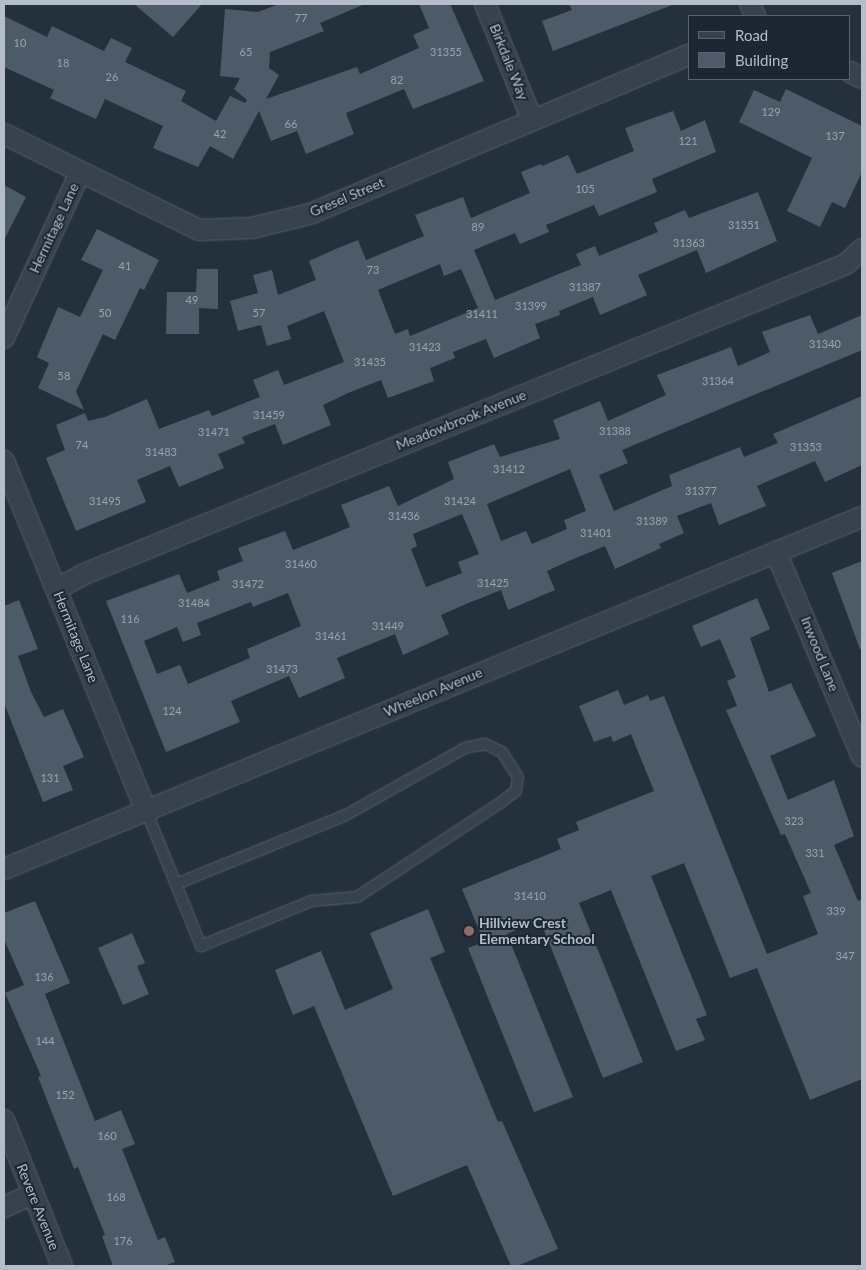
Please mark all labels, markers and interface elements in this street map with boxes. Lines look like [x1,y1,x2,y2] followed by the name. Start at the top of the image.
[295,11,307,25] house number: 77
[688,15,851,80] legend
[486,21,532,103] street label: Birkdale Way
[735,26,768,44] text: Road
[14,36,26,50] house number: 10
[240,45,252,59] house number: 65
[430,45,462,59] house number: 31355
[735,51,788,69] text: Building
[57,56,69,70] house number: 18
[106,70,118,84] house number: 26
[391,73,403,87] house number: 82
[761,105,781,119] house number: 129
[285,117,297,131] house number: 66
[214,127,226,141] house number: 42
[825,129,845,143] house number: 137
[678,134,698,148] house number: 121
[307,174,387,220] street label: Gresel Street
[26,180,82,276] street label: Hermitage Lane
[575,182,595,196] house number: 105
[728,218,760,232] house number: 31351
[472,220,484,234] house number: 89
[673,236,705,250] house number: 31363
[119,259,131,273] house number: 41
[367,263,379,277] house number: 73
[569,280,601,294] house number: 31387
[186,293,198,307] house number: 49
[515,299,547,313] house number: 31399
[99,306,111,320] house number: 50
[253,306,265,320] house number: 57
[466,307,498,321] house number: 31411
[809,337,841,351] house number: 31340
[409,340,441,354] house number: 31423
[354,355,386,369] house number: 31435
[58,369,70,383] house number: 58
[702,374,734,388] house number: 31364
[393,386,529,454] street label: Meadowbrook Avenue
[253,408,285,422] house number: 31459
[599,424,631,438] house number: 31388
[198,425,230,439] house number: 31471
[76,438,88,452] house number: 74
[790,440,822,454] house number: 31353
[145,445,177,459] house number: 31483
[493,462,525,476] house number: 31412
[685,484,717,498] house number: 31377
[89,494,121,508] house number: 31495
[444,494,476,508] house number: 31424
[388,509,420,523] house number: 31436
[636,514,668,528] house number: 31389
[580,526,612,540] house number: 31401
[285,557,317,571] house number: 31460
[477,576,509,590] house number: 31425
[232,577,264,591] house number: 31472
[50,589,102,685] street label: Hermitage Lane
[178,596,210,610] house number: 31484
[120,612,140,626] house number: 116
[797,614,843,694] street label: Inwood Lane
[372,619,404,633] house number: 31449
[315,629,347,643] house number: 31461
[266,662,298,676] house number: 31473
[381,664,485,720] street label: Wheelon Avenue
[162,704,182,718] house number: 124
[40,771,60,785] house number: 131
[784,814,804,828] house number: 323
[805,846,825,860] house number: 331
[514,889,546,903] house number: 31410
[826,904,846,918] house number: 339
[479,915,595,948] place label: Hillview Crest Elementary School
[463,925,475,937] marker: Hillview Crest Elementary School
[835,949,855,963] house number: 347
[34,970,54,984] house number: 136
[35,1034,55,1048] house number: 144
[55,1088,75,1102] house number: 152
[97,1129,117,1143] house number: 160
[13,1161,63,1253] street label: Revere Avenue
[106,1190,126,1204] house number: 168
[113,1234,133,1248] house number: 176

